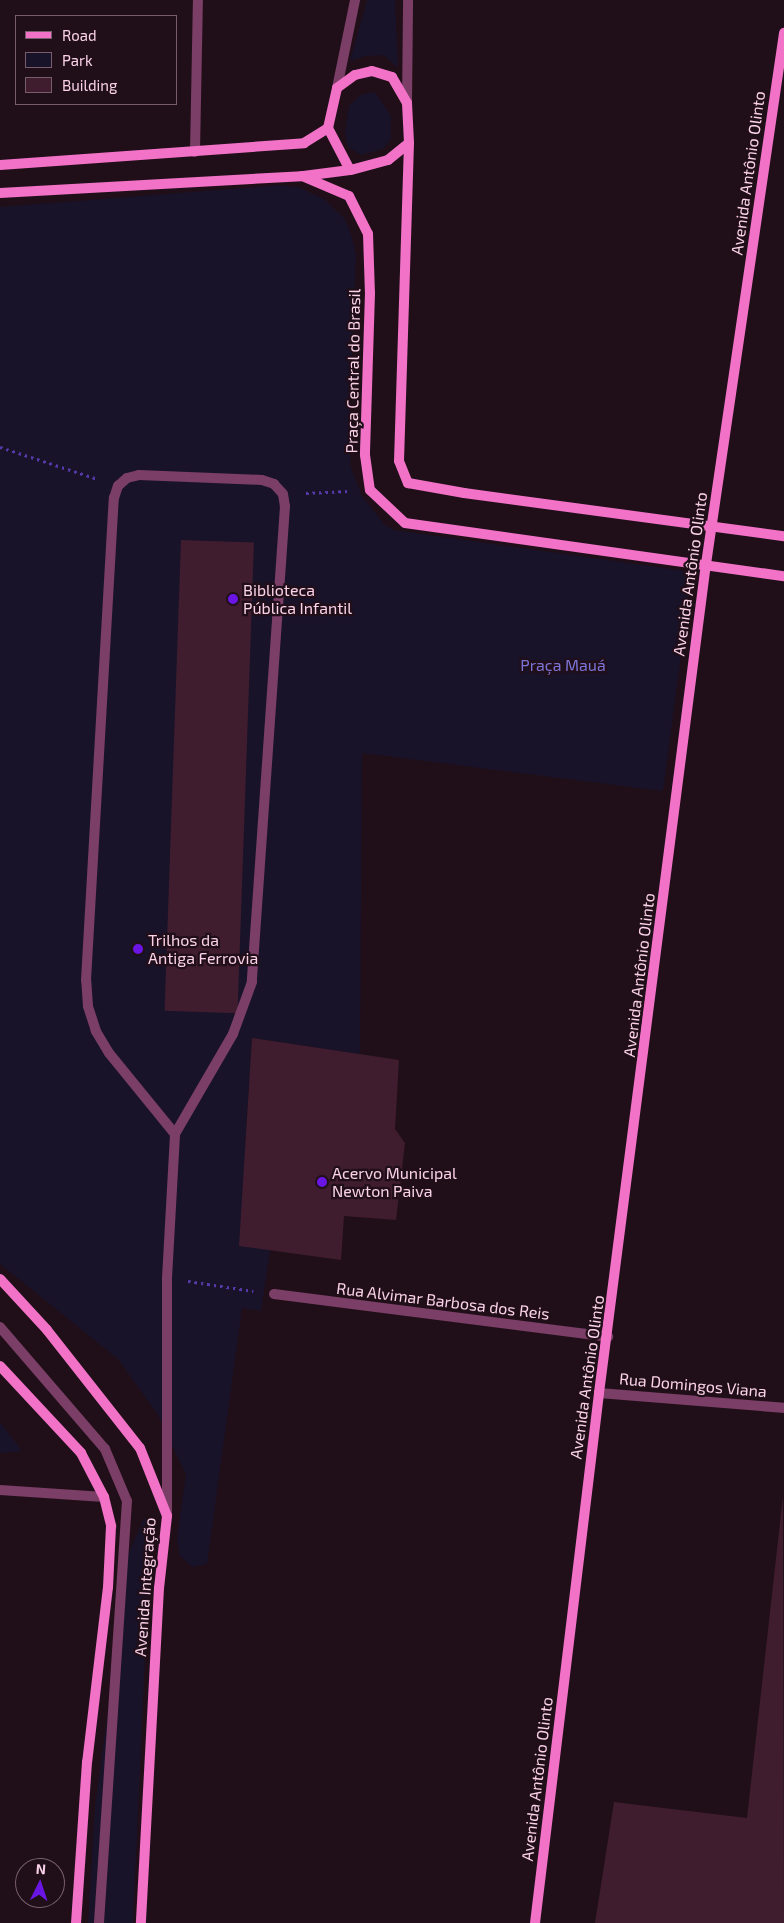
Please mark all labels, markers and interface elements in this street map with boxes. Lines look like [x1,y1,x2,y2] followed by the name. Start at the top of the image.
[15,15,178,105] legend
[62,26,97,44] text: Road
[62,51,93,69] text: Park
[62,76,117,94] text: Building
[727,90,769,256] street label: Avenida Antônio Olinto
[342,288,364,454] street label: Praça Central do Brasil
[669,491,711,657] street label: Avenida Antônio Olinto
[243,580,352,618] place label: Biblioteca Pública Infantil
[227,593,239,605] marker: Biblioteca Pública Infantil
[520,655,606,675] park label: Praça Mauá
[619,892,659,1058] street label: Avenida Antônio Olinto
[148,930,258,968] place label: Trilhos da Antiga Ferrovia
[132,943,144,955] marker: Trilhos da Antiga Ferrovia
[332,1163,457,1201] place label: Acervo Municipal Newton Paiva
[316,1176,328,1188] marker: Acervo Municipal Newton Paiva
[335,1278,551,1324] street label: Rua Alvimar Barbosa dos Reis
[566,1294,608,1460] street label: Avenida Antônio Olinto
[618,1369,768,1401] street label: Rua Domingos Viana
[131,1517,159,1657] street label: Avenida Integração
[517,1696,557,1862] street label: Avenida Antônio Olinto
[15,1858,65,1908] north arrow
[35,1860,47,1877] text: N

